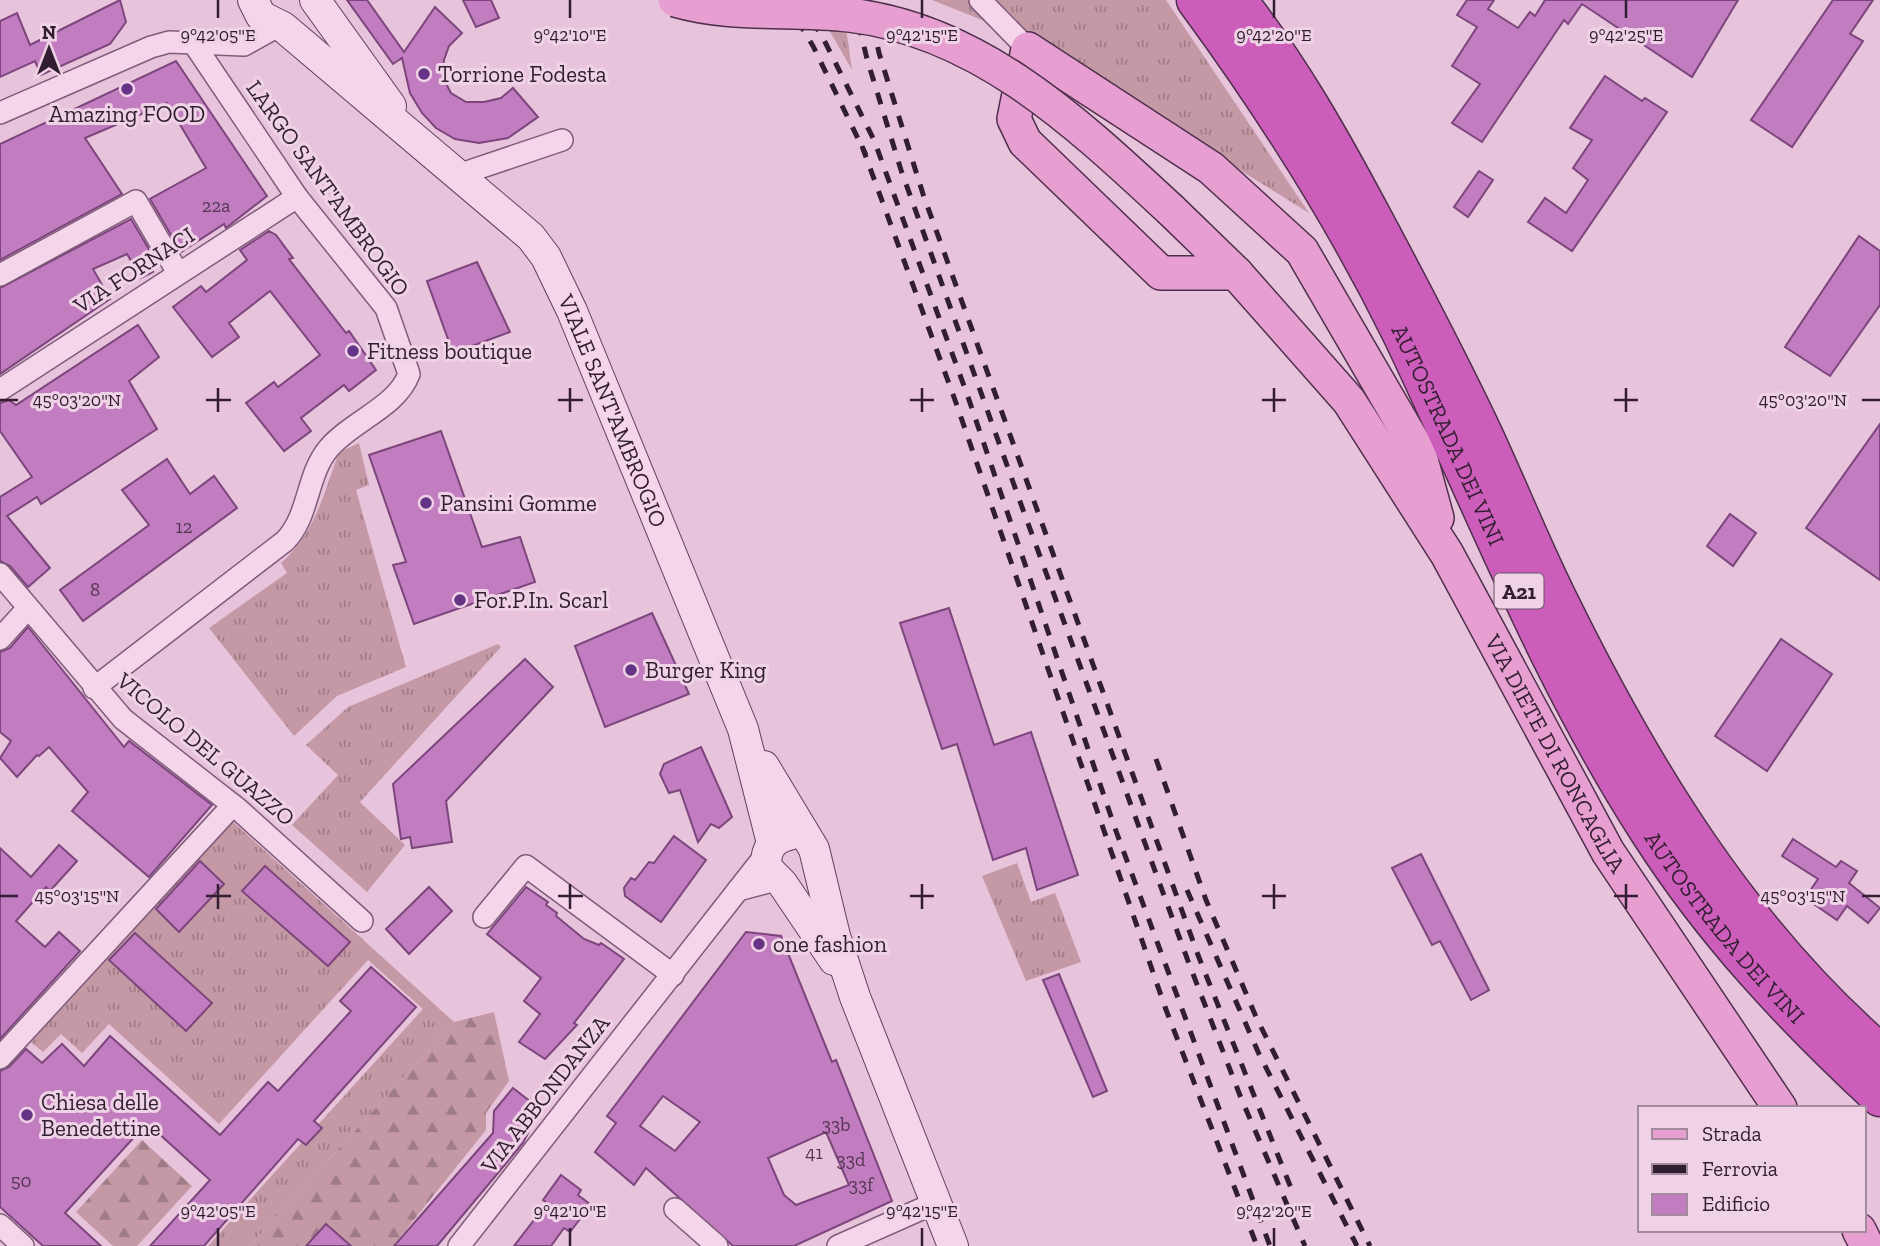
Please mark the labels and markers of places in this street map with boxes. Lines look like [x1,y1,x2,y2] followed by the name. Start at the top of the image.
[438,60,607,88] place label: Torrione Fodesta
[416,66,432,82] marker: Torrione Fodesta
[119,81,135,97] marker: Amazing FOOD
[49,100,205,128] place label: Amazing FOOD
[367,337,532,365] place label: Fitness boutique
[345,343,361,359] marker: Fitness boutique
[440,489,597,517] place label: Pansini Gomme
[418,495,434,511] marker: Pansini Gomme
[474,586,608,614] place label: For.P.In. Scarl
[452,592,468,608] marker: For.P.In. Scarl
[645,656,767,684] place label: Burger King
[623,662,639,678] marker: Burger King
[773,930,887,958] place label: one fashion
[751,936,767,952] marker: one fashion
[41,1088,161,1142] place label: Chiesa delle Benedettine
[19,1107,35,1123] marker: Chiesa delle Benedettine

